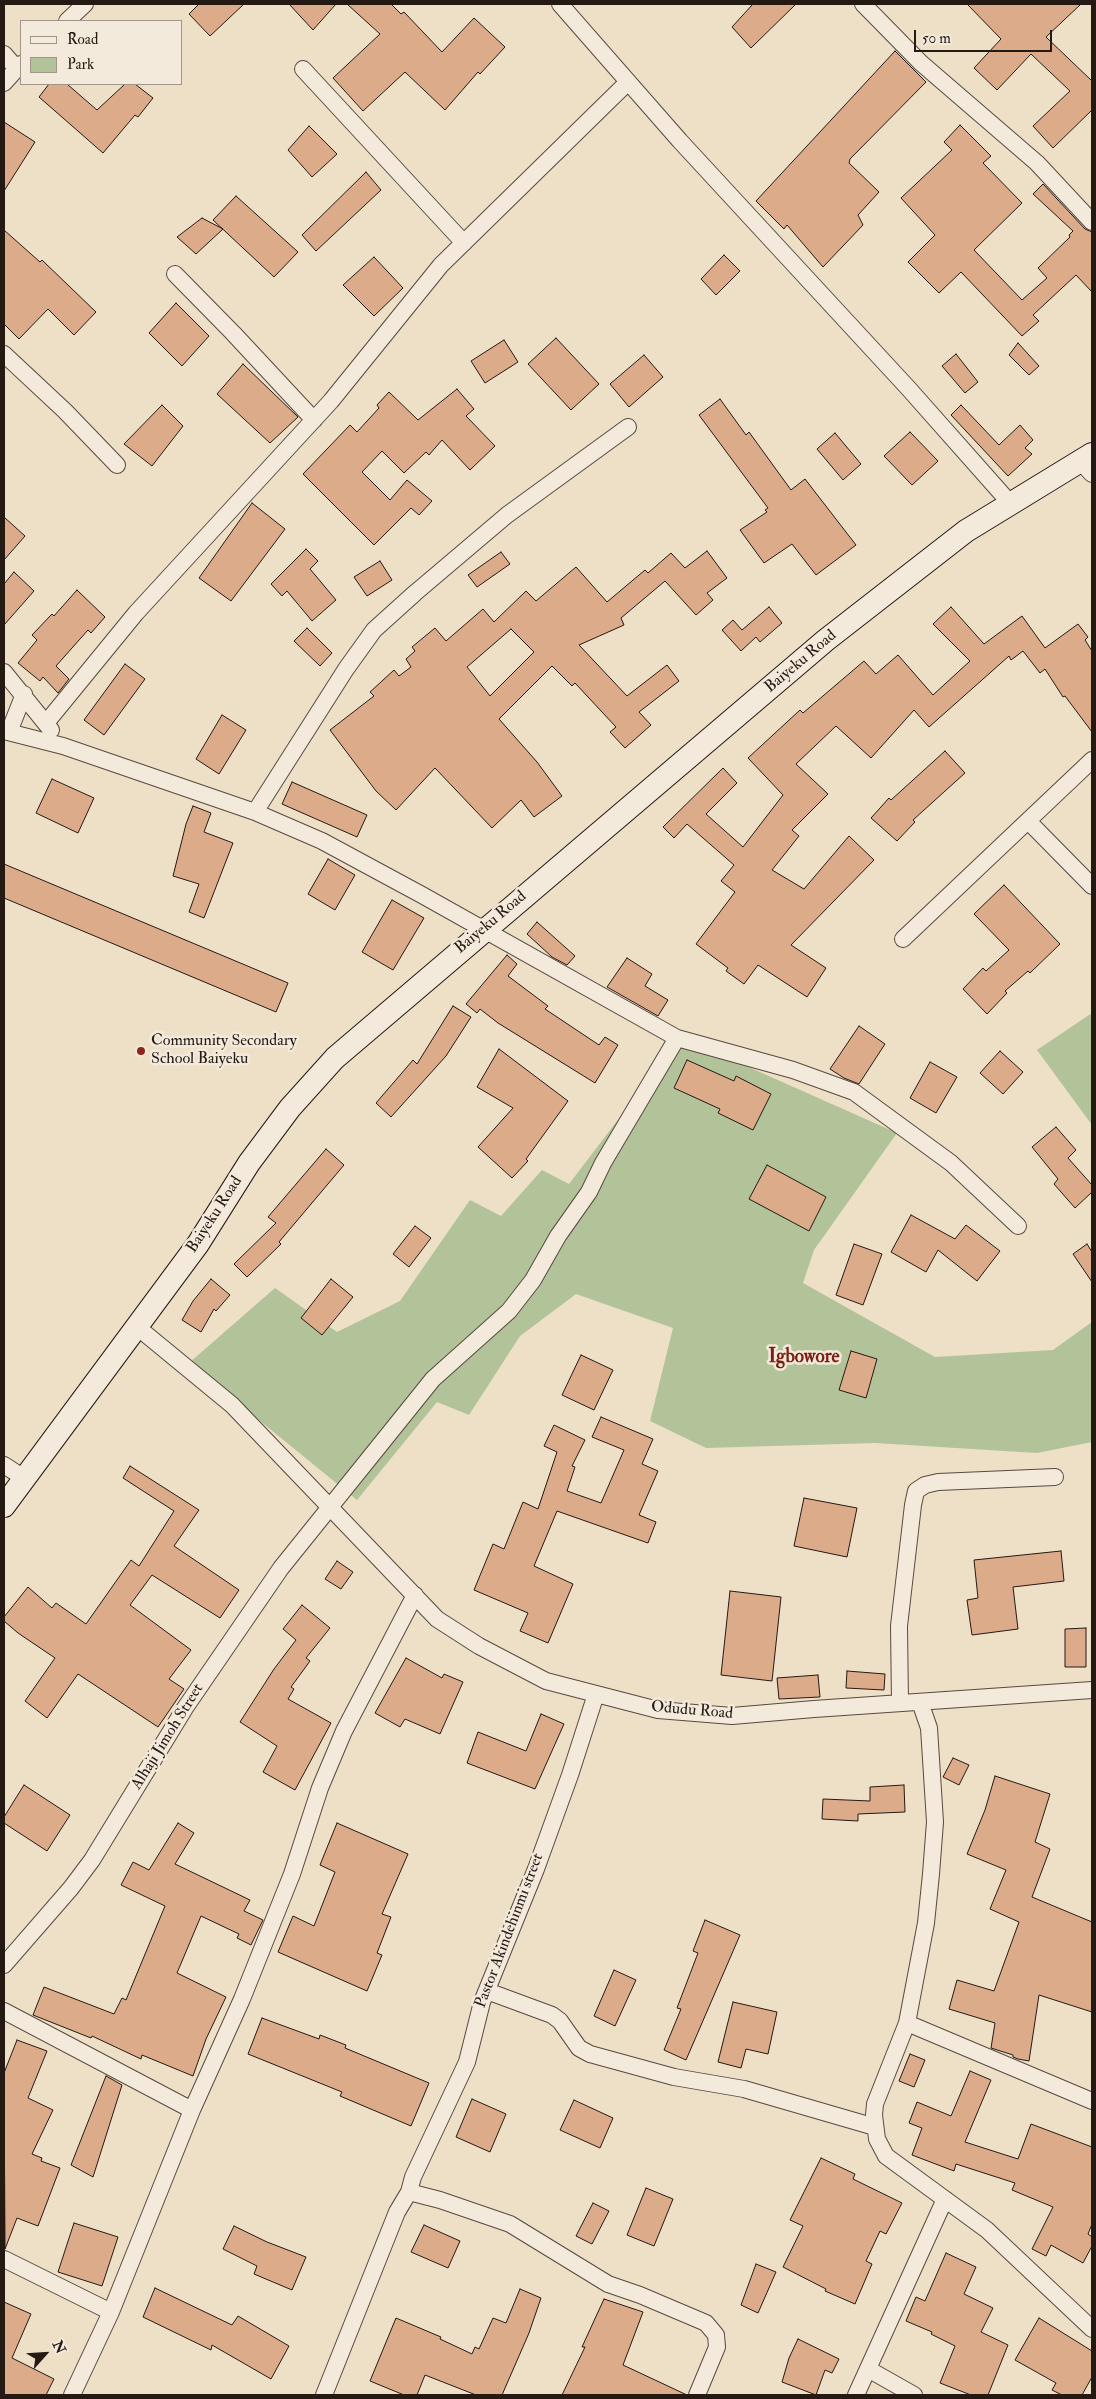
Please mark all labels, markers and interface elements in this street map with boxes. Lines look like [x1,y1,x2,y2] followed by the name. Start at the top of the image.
[20,20,182,85] legend
[916,20,1054,52] scale bar
[922,29,951,48] text: 50 m
[67,30,98,49] text: Road
[67,55,94,74] text: Park
[761,627,841,697] street label: Baiyeku Road
[451,888,531,958] street label: Baiyeku Road
[151,1032,297,1070] place label: Community Secondary School Baiyeku
[135,1045,147,1057] marker: Community Secondary School Baiyeku
[183,1173,247,1257] street label: Baiyeku Road
[768,1347,840,1369] district label: Igbowore
[128,1680,208,1794] street label: Alhaji Jimoh Street
[650,1698,734,1724] street label: Odudu Road
[472,1851,548,2011] street label: Pastor Akindehinmi street
[20,2329,70,2379] north arrow
[49,2338,69,2357] text: N

